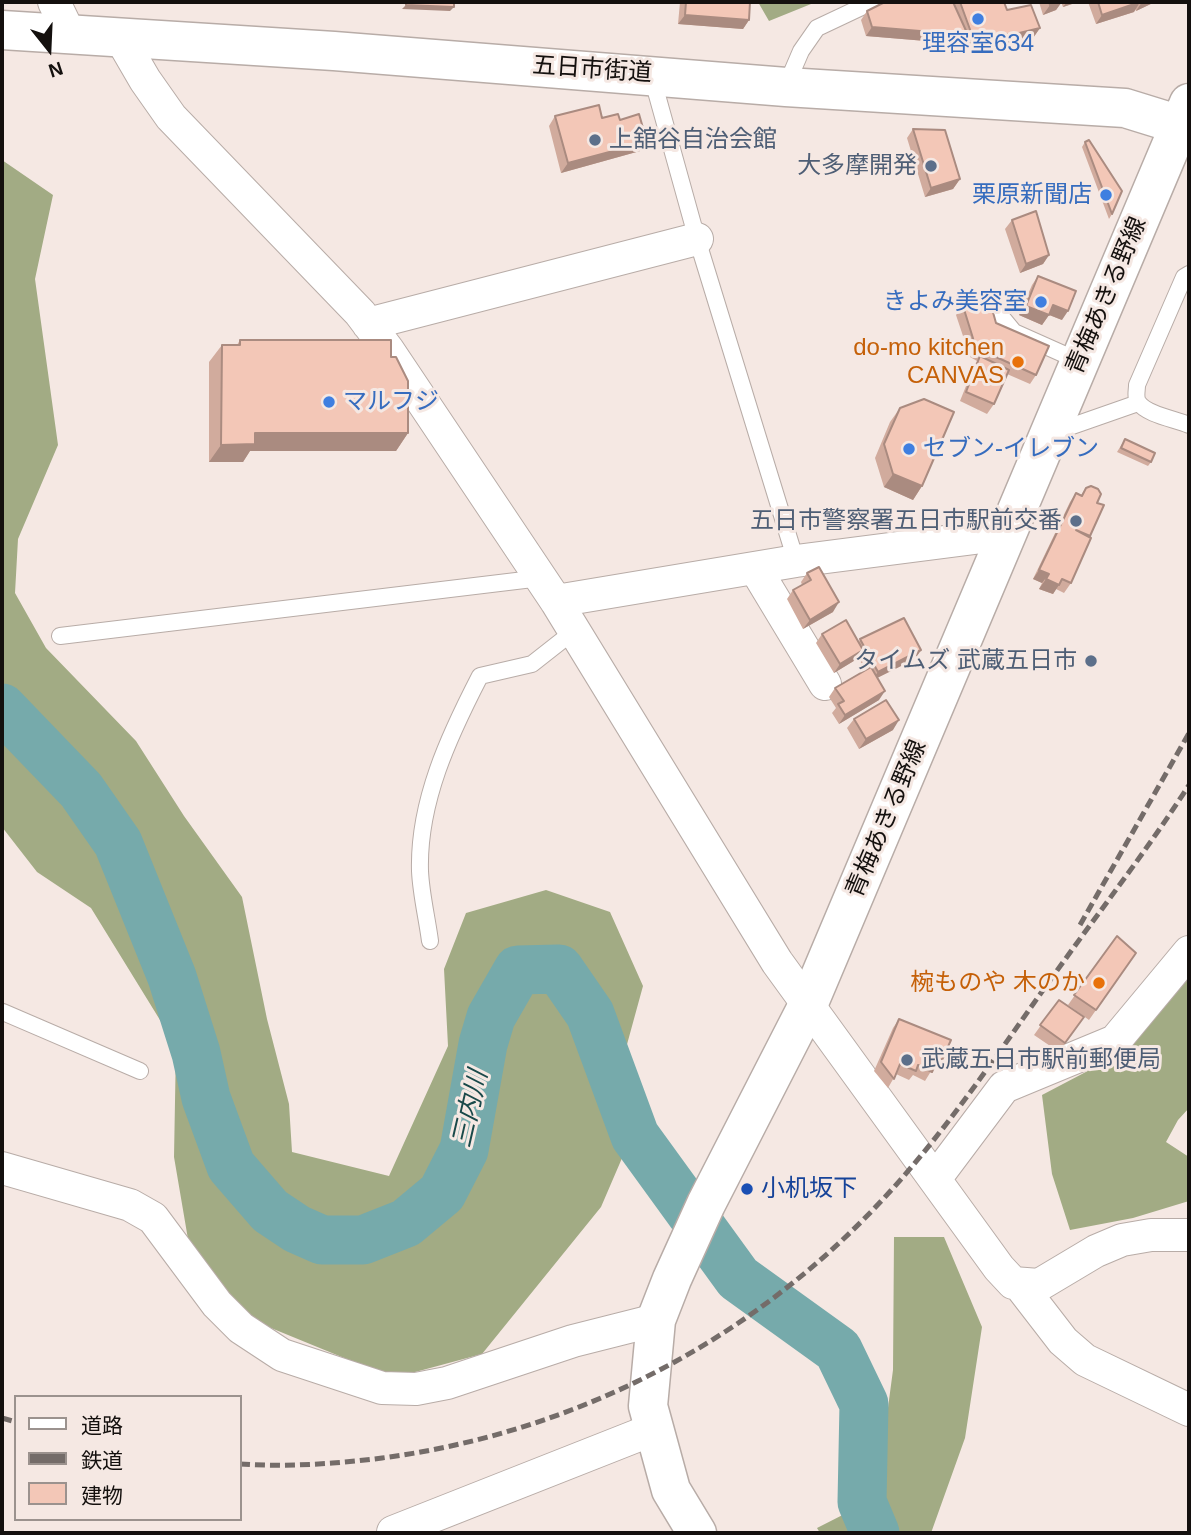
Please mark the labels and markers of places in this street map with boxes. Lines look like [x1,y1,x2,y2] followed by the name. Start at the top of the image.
[970,11,986,27] marker: 理容室634
[922,30,1034,58] place label: 理容室634
[609,126,777,154] place label: 上舘谷自治会館
[587,132,603,148] marker: 上舘谷自治会館
[797,152,917,180] place label: 大多摩開発
[923,158,939,174] marker: 大多摩開発
[972,181,1092,209] place label: 栗原新聞店
[1098,187,1114,203] marker: 栗原新聞店
[883,288,1027,316] place label: きよみ美容室
[1033,294,1049,310] marker: きよみ美容室
[853,334,1004,390] place label: do-mo kitchen CANVAS
[1010,354,1026,370] marker: do-mo kitchen CANVAS
[343,388,439,416] place label: マルフジ
[321,394,337,410] marker: マルフジ
[923,435,1099,463] place label: セブン-イレブン
[901,441,917,457] marker: セブン-イレブン
[750,507,1062,535] place label: 五日市警察署五日市駅前交番
[1068,513,1084,529] marker: 五日市警察署五日市駅前交番
[854,647,1077,675] place label: タイムズ 武蔵五日市
[1083,653,1099,669] marker: タイムズ 武蔵五日市
[910,969,1085,997] place label: 椀ものや 木のか
[1091,975,1107,991] marker: 椀ものや 木のか
[921,1046,1161,1074] place label: 武蔵五日市駅前郵便局
[899,1052,915,1068] marker: 武蔵五日市駅前郵便局
[761,1175,857,1203] place label: 小机坂下
[739,1181,755,1197] marker: 小机坂下

